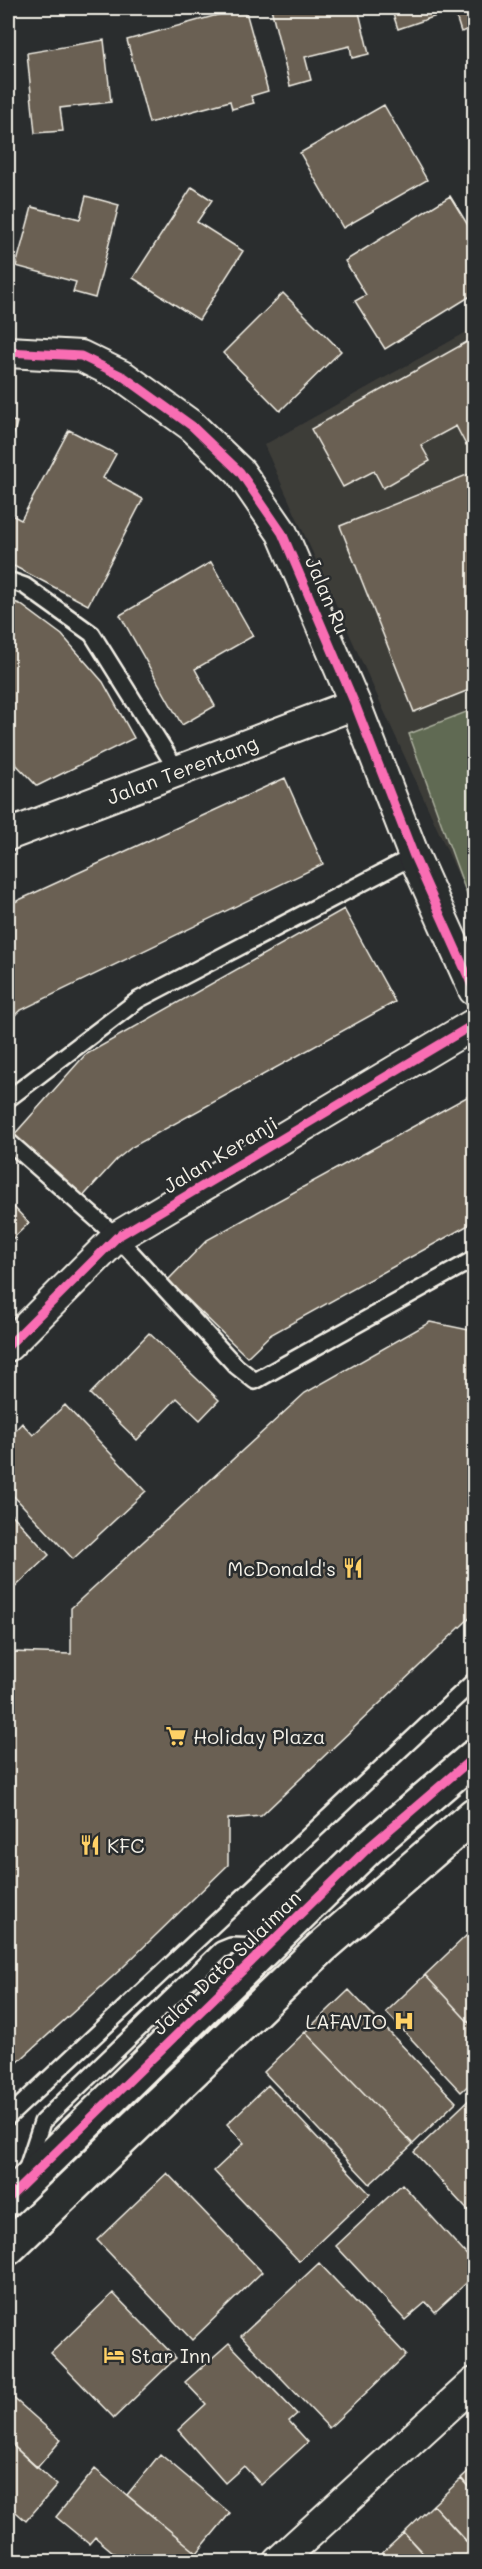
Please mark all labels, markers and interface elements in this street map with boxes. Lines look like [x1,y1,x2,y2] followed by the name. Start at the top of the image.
[300,552,356,638] street label: Jalan Ru
[103,729,261,810] street label: Jalan Terentang
[158,1110,282,1198] street label: Jalan Keranji
[227,1555,336,1581] place label: McDonald's
[341,1556,365,1580] restaurant icon: McDonald's
[193,1723,326,1749] place label: Holiday Plaza
[164,1724,188,1748] supermarket icon: Holiday Plaza
[107,1832,145,1858] place label: KFC
[78,1833,102,1857] restaurant icon: KFC
[146,1884,306,2040] street label: Jalan Dato Sulaiman
[305,2008,387,2034] place label: LAFAVIO
[392,2009,416,2033] hospital icon: LAFAVIO
[131,2342,211,2368] place label: Star Inn
[102,2343,126,2367] hotel icon: Star Inn

